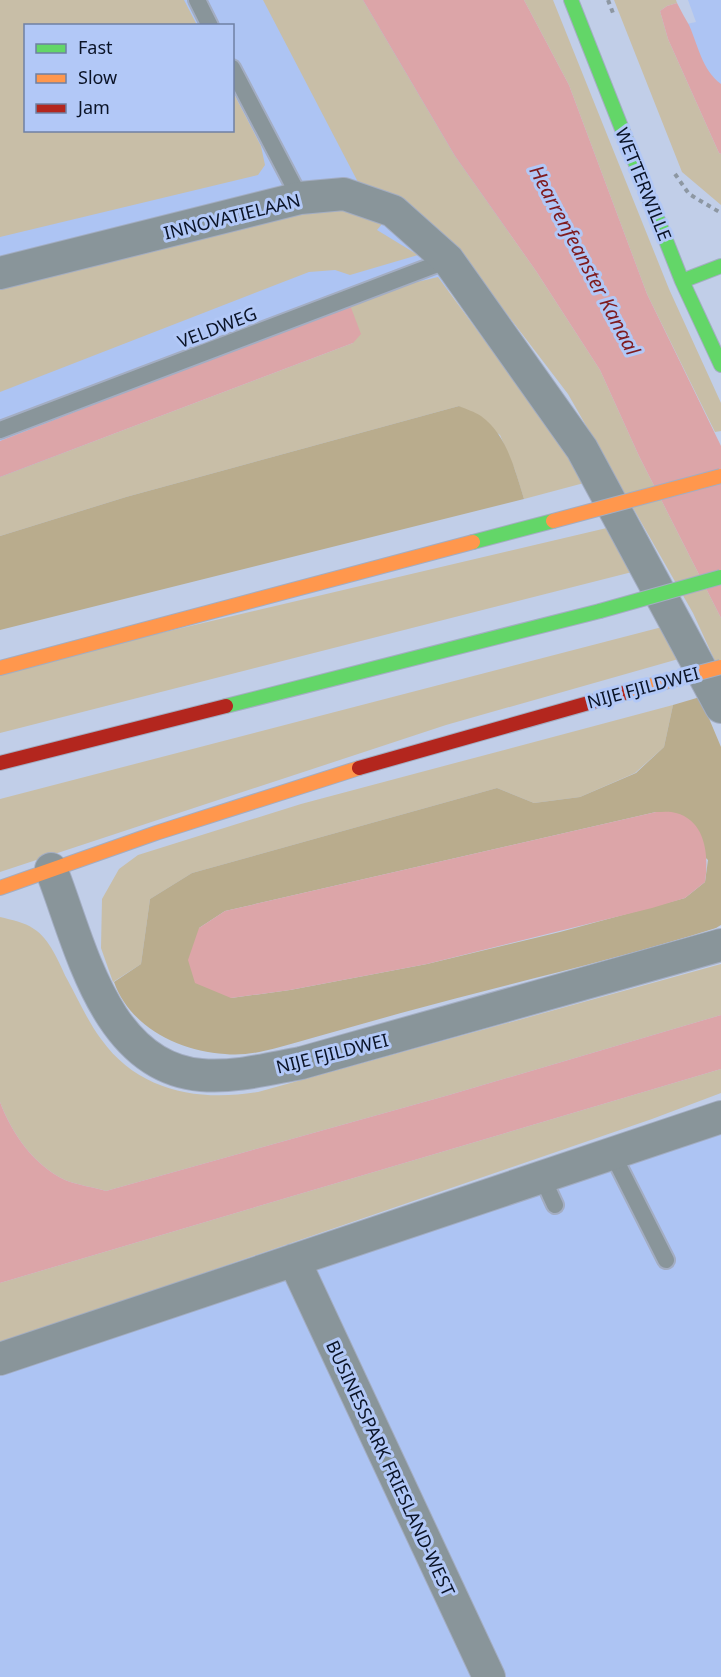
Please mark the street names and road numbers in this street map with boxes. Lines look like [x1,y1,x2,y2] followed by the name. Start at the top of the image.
[610,124,678,244] street label: WETTERWILLE
[161,187,303,245] street label: INNOVATIELAAN
[174,301,260,353] street label: VELDWEG
[584,661,702,713] street label: NIJE FJILDWEI
[273,1027,391,1079] street label: NIJE FJILDWEI
[321,1336,461,1600] street label: BUSINESSPARK FRIESLAND-WEST

